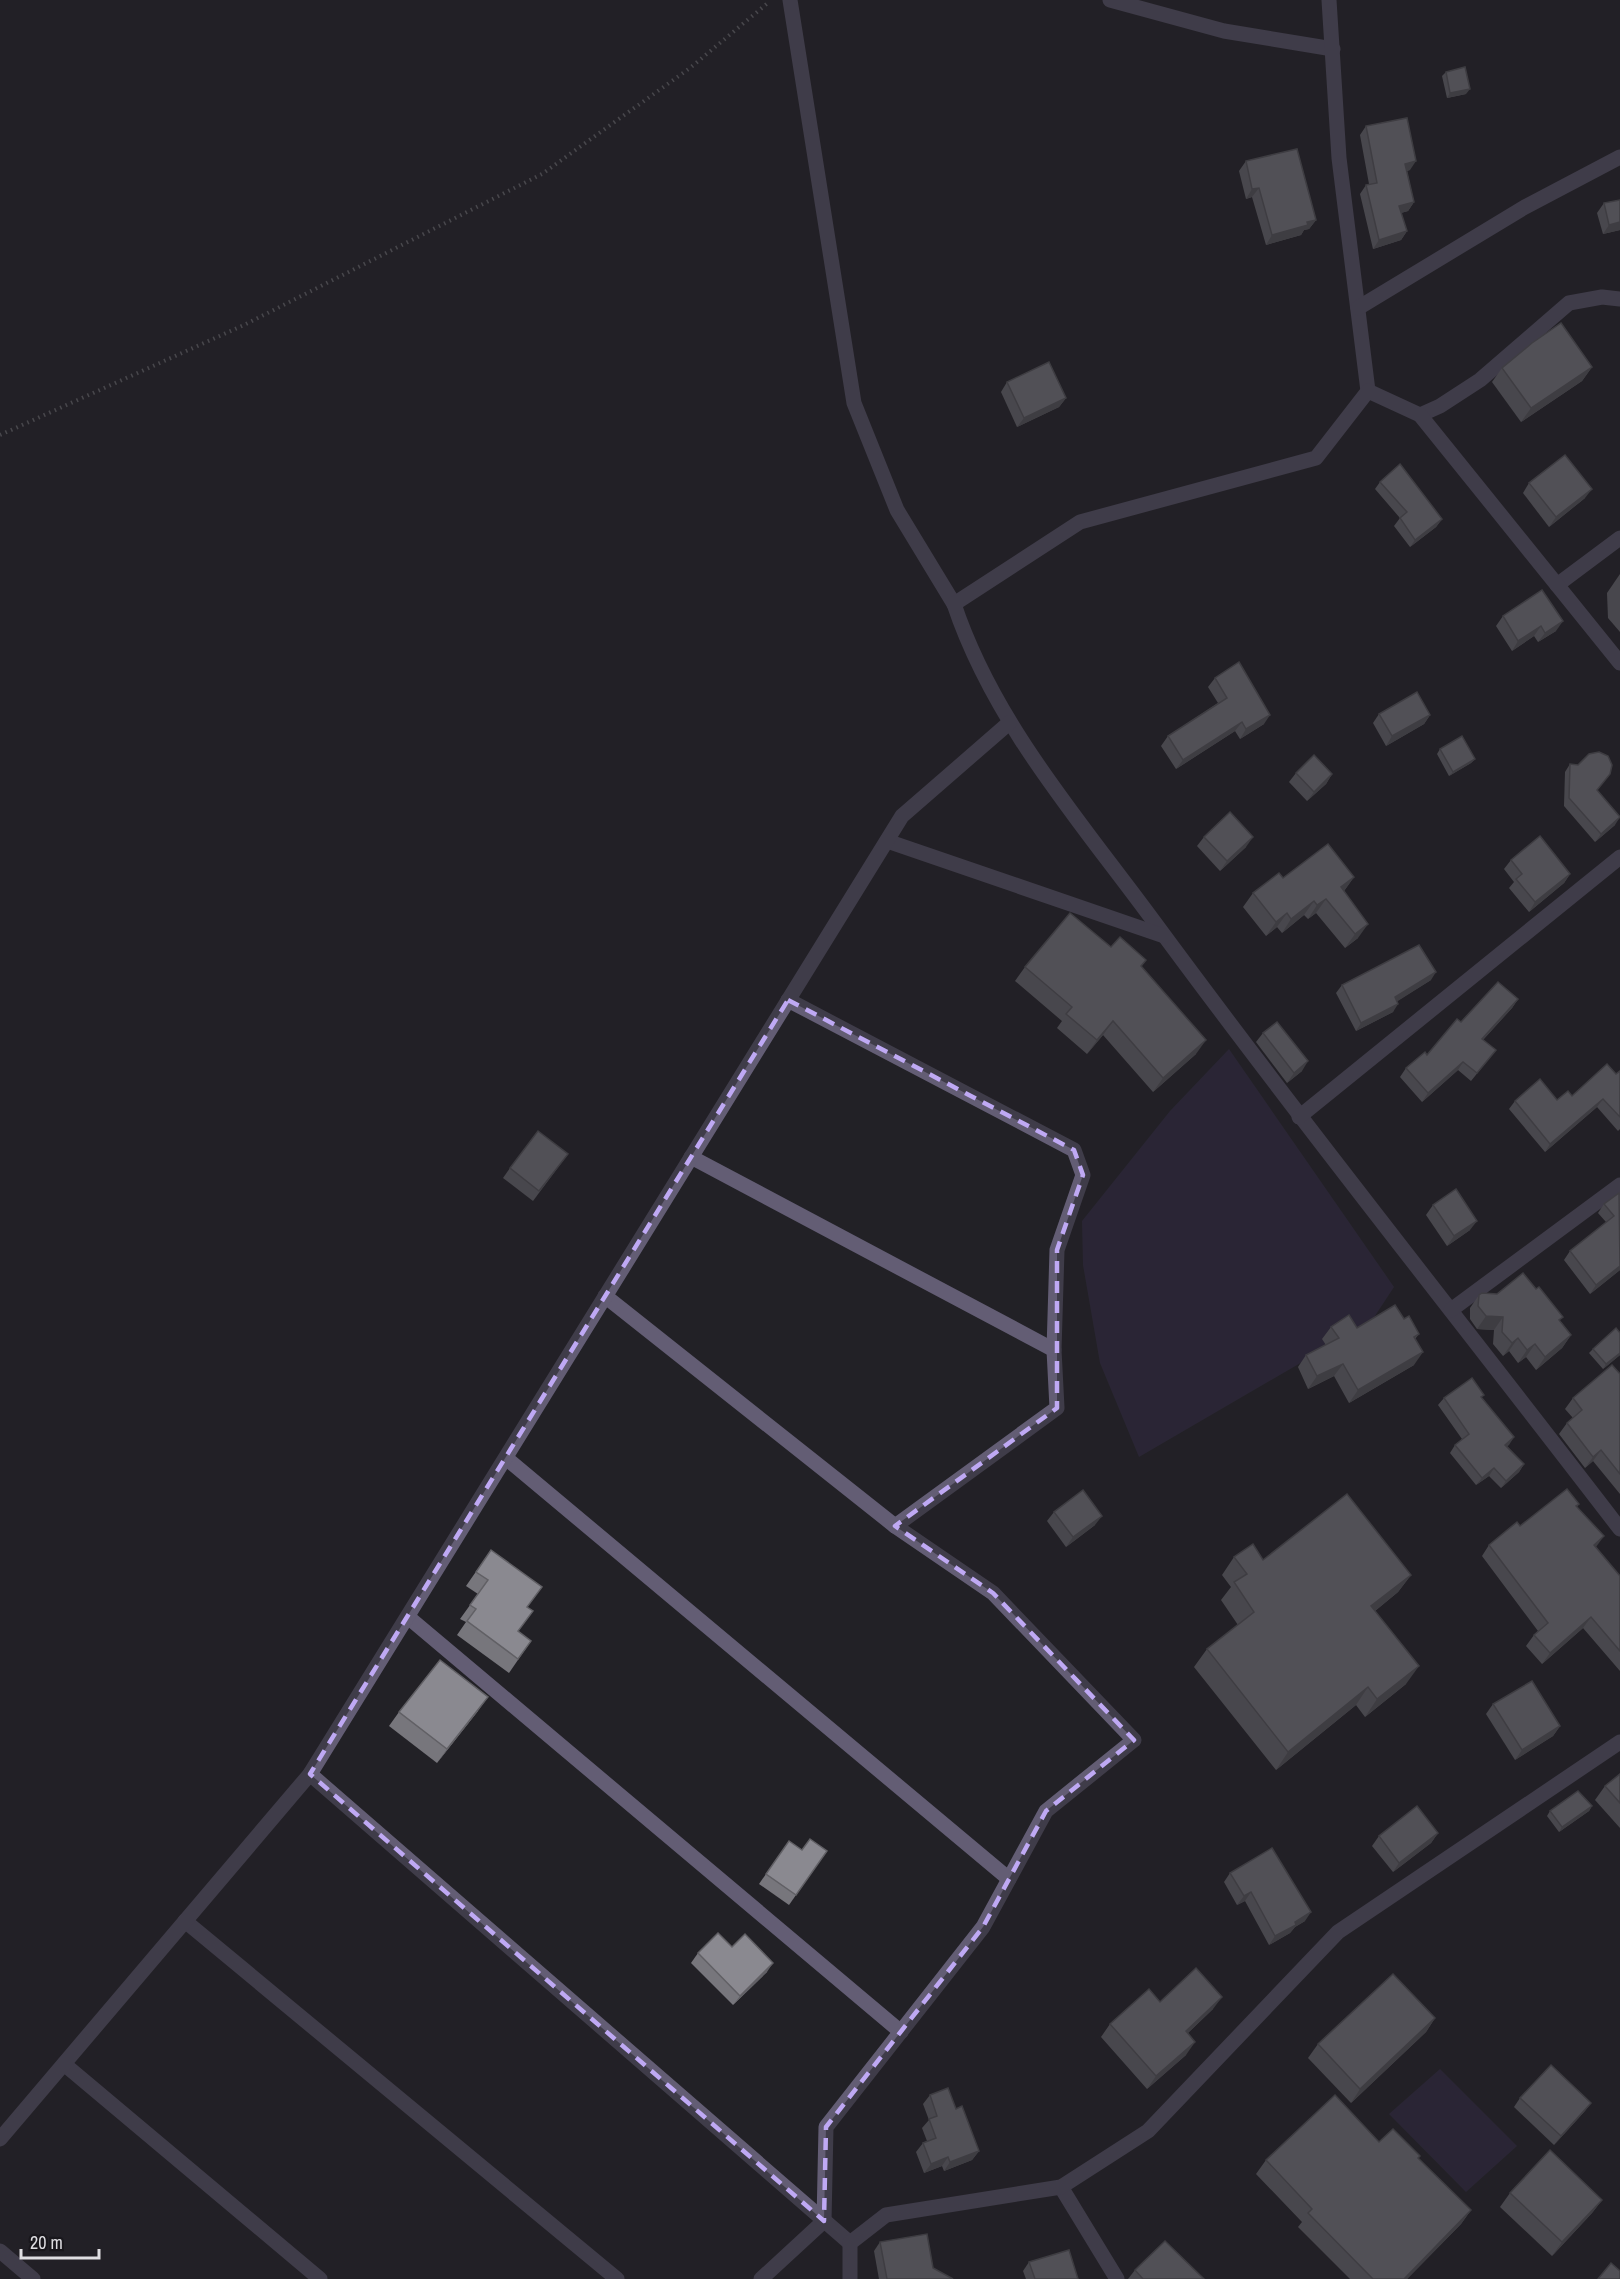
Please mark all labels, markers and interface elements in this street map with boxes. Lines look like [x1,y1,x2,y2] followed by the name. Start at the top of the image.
[21,2222,99,2260] scale bar
[30,2230,63,2255] text: 20 m

